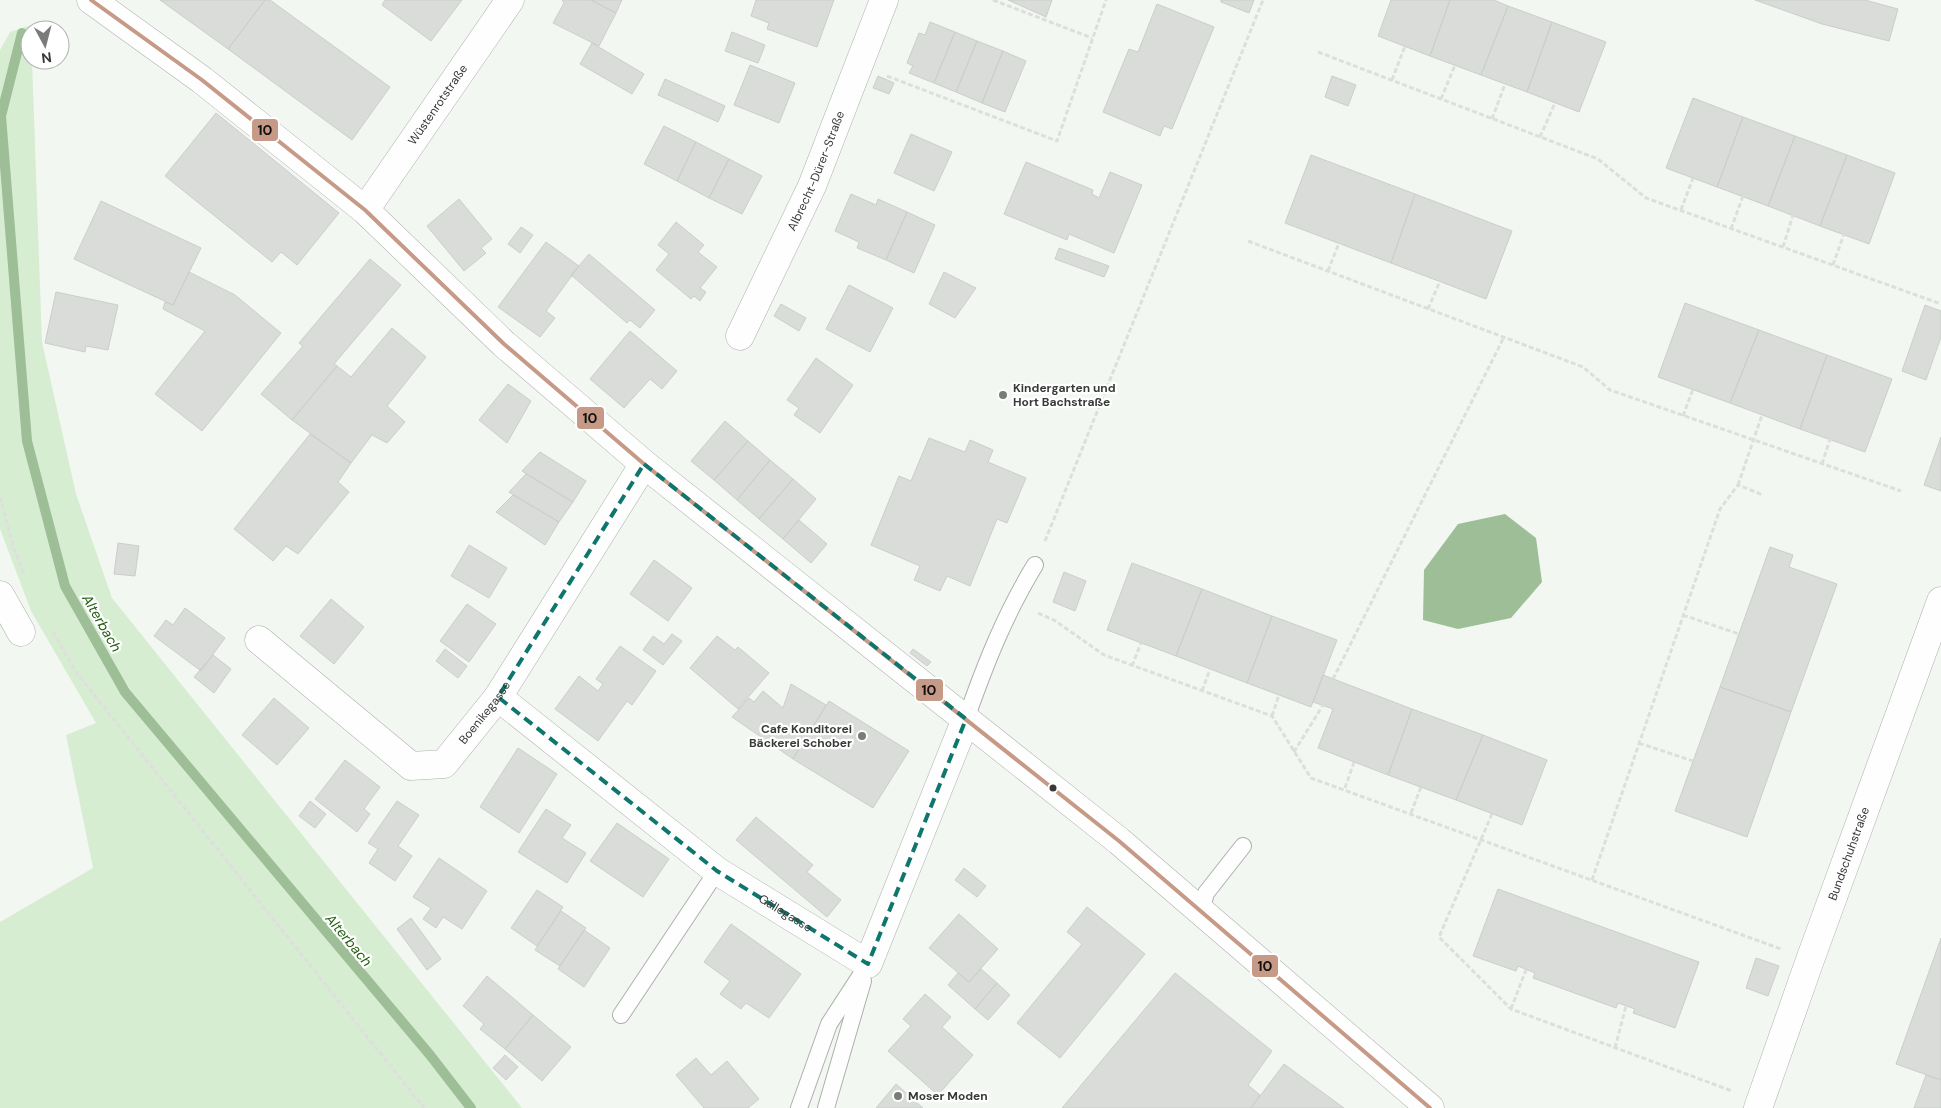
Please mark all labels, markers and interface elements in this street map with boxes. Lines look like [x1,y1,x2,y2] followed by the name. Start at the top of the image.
[20,20,70,70] north arrow
[40,48,53,67] text: N
[404,61,471,148] street label: Wüstenrotstraße
[784,108,848,233] street label: Albrecht-Dürer-Straße
[251,118,279,142] line badge: 10
[258,121,273,139] text: 10
[1013,380,1116,410] place label: Kindergarten und Hort Bachstraße
[997,389,1009,401] marker: Kindergarten und Hort Bachstraße
[576,406,605,430] line badge: 10
[583,409,598,427] text: 10
[78,590,126,655] water label: Alterbach
[455,678,514,747] street label: Boenikegasse
[915,678,944,702] line badge: 10
[922,681,937,699] text: 10
[749,721,852,751] place label: Cafe Konditorei Bäckerei Schober
[856,730,868,742] marker: Cafe Konditorei Bäckerei Schober
[1048,783,1058,793] unlabelled marker
[1824,805,1873,903] street label: Bundschuhstraße
[756,891,815,936] street label: Gällegasse
[321,909,376,970] water label: Alterbach
[1251,954,1279,978] line badge: 10
[1258,957,1273,975] text: 10
[908,1088,988,1104] place label: Moser Moden
[892,1090,904,1102] marker: Moser Moden

